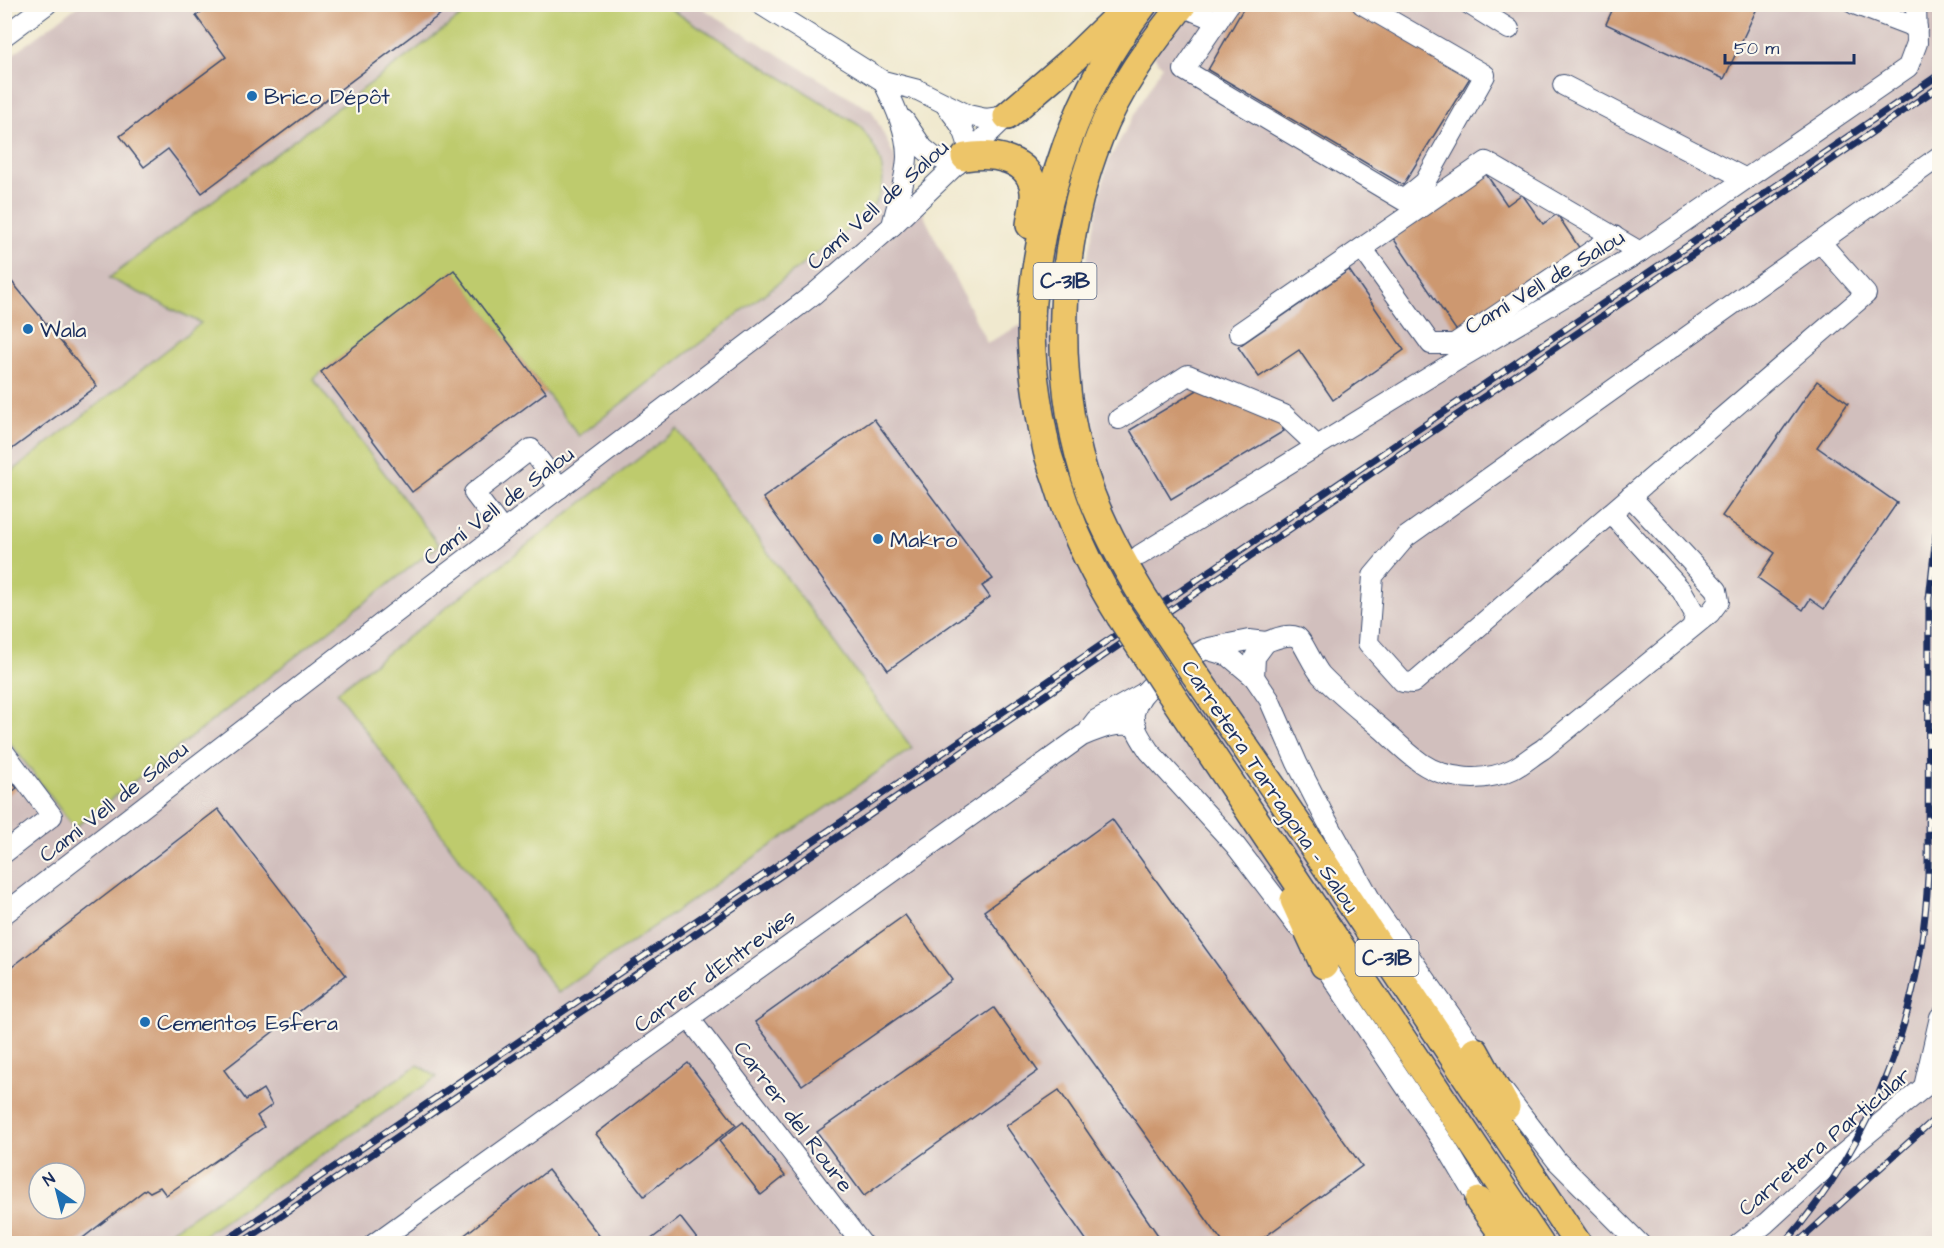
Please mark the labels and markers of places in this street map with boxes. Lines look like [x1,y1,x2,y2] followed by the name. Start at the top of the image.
[264,82,390,113] place label: Brico Dépôt
[245,89,259,103] marker: Brico Dépôt
[40,315,87,346] place label: Wala
[21,322,35,336] marker: Wala
[890,525,958,556] place label: Makro
[871,532,885,546] marker: Makro
[157,1008,338,1039] place label: Cementos Esfera
[138,1015,152,1029] marker: Cementos Esfera

